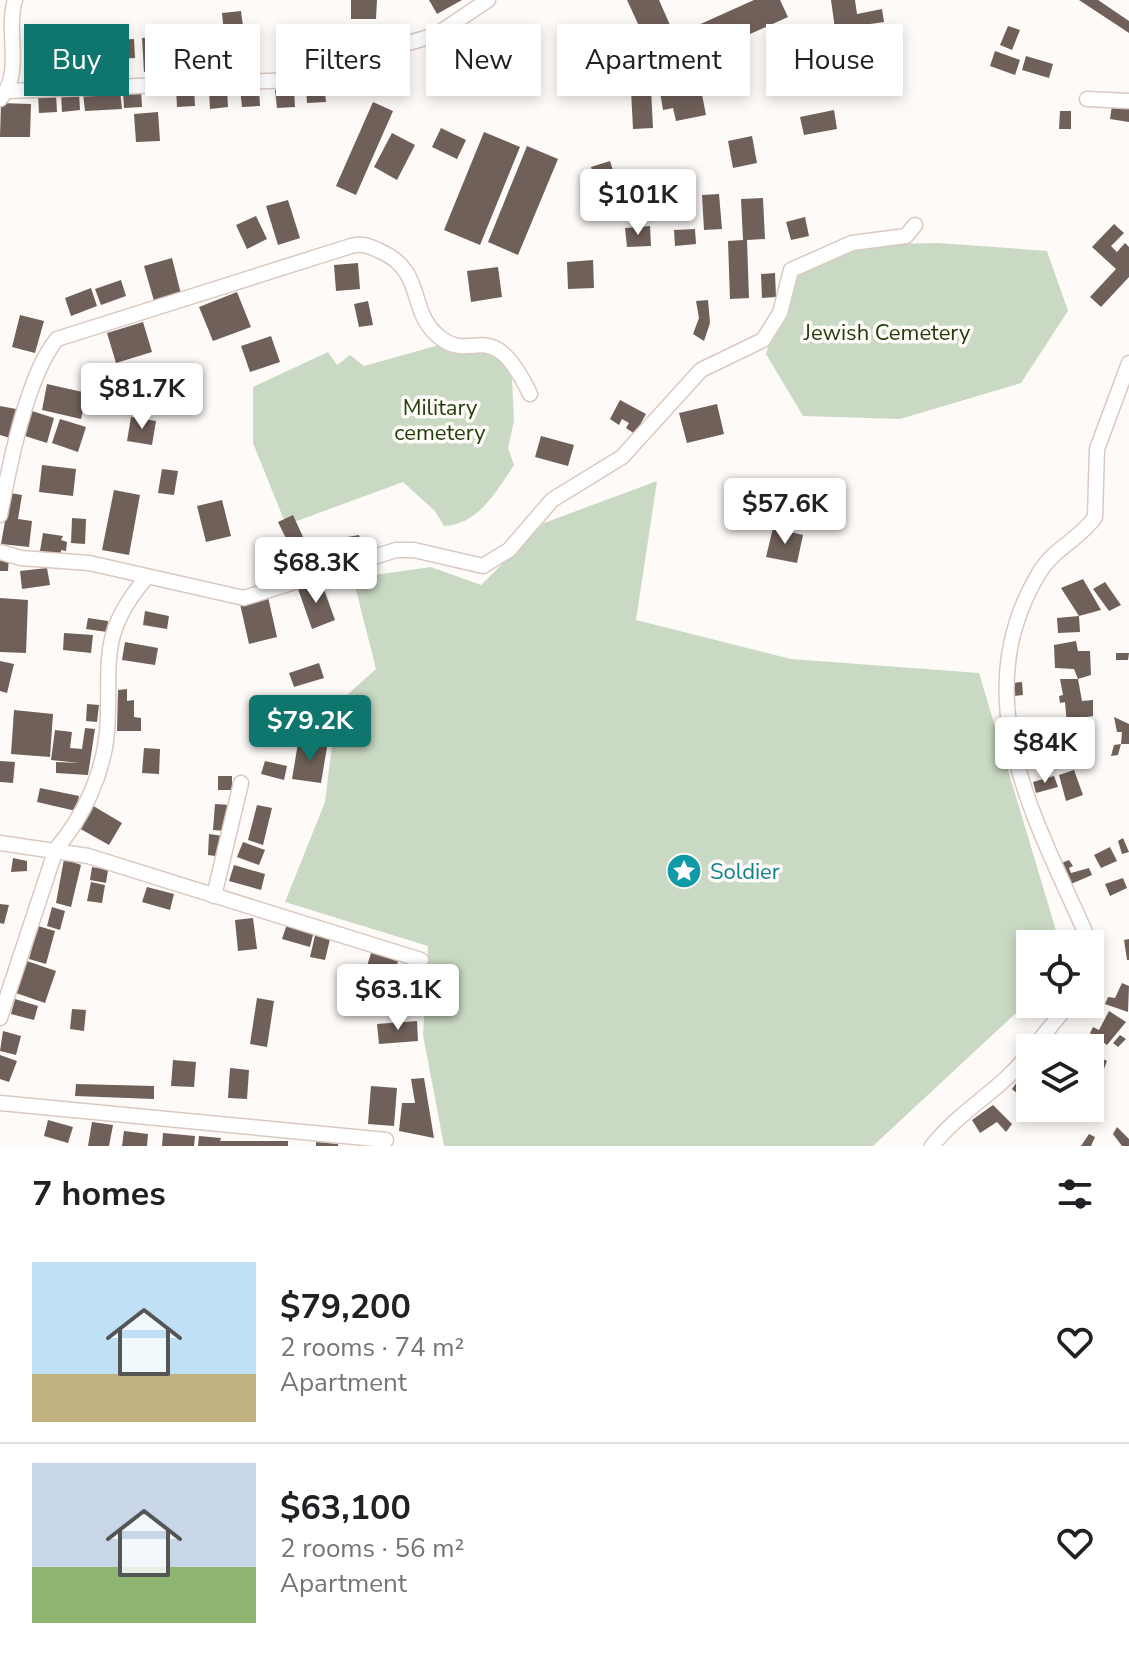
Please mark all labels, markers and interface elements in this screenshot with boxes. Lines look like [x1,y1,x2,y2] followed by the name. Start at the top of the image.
[24,24,129,96] chip: Buy
[145,24,260,96] chip: Rent
[276,24,410,96] chip: Filters
[426,24,541,96] chip: New
[557,24,750,96] chip: Apartment
[766,24,903,96] chip: House
[582,169,694,237] pin: $101K
[598,177,678,212] text: $101K
[803,318,971,348] park label: Jewish Cemetery
[77,363,207,431] pin: $81.7K
[99,371,185,406] text: $81.7K
[394,393,486,448] park label: Military cemetery
[720,478,850,546] pin: $57.6K
[742,486,828,521] text: $57.6K
[251,537,381,605] pin: $68.3K
[273,545,359,580] text: $68.3K
[245,695,375,763] pin: $79.2K
[267,703,353,738] text: $79.2K
[998,717,1092,785] pin: $84K
[1013,725,1077,760] text: $84K
[665,852,703,890] place icon: Soldier
[710,857,780,887] place label: Soldier
[1016,930,1104,1122] map controls
[1016,930,1104,1018] button: locate
[333,964,463,1032] pin: $63.1K
[355,972,441,1007] text: $63.1K
[1016,1034,1104,1122] button: layers
[32,1171,166,1217] text: 7 homes
[1053,1172,1097,1216] icon: filters
[280,1284,411,1330] text: $79,200
[96,1294,192,1390] icon: home
[1053,1320,1097,1364] icon: heart
[280,1330,464,1365] text: 2 rooms · 74 m²
[280,1365,407,1400] text: Apartment
[280,1485,411,1531] text: $63,100
[96,1495,192,1591] icon: home
[1053,1521,1097,1565] icon: heart
[280,1531,464,1566] text: 2 rooms · 56 m²
[280,1566,407,1601] text: Apartment

